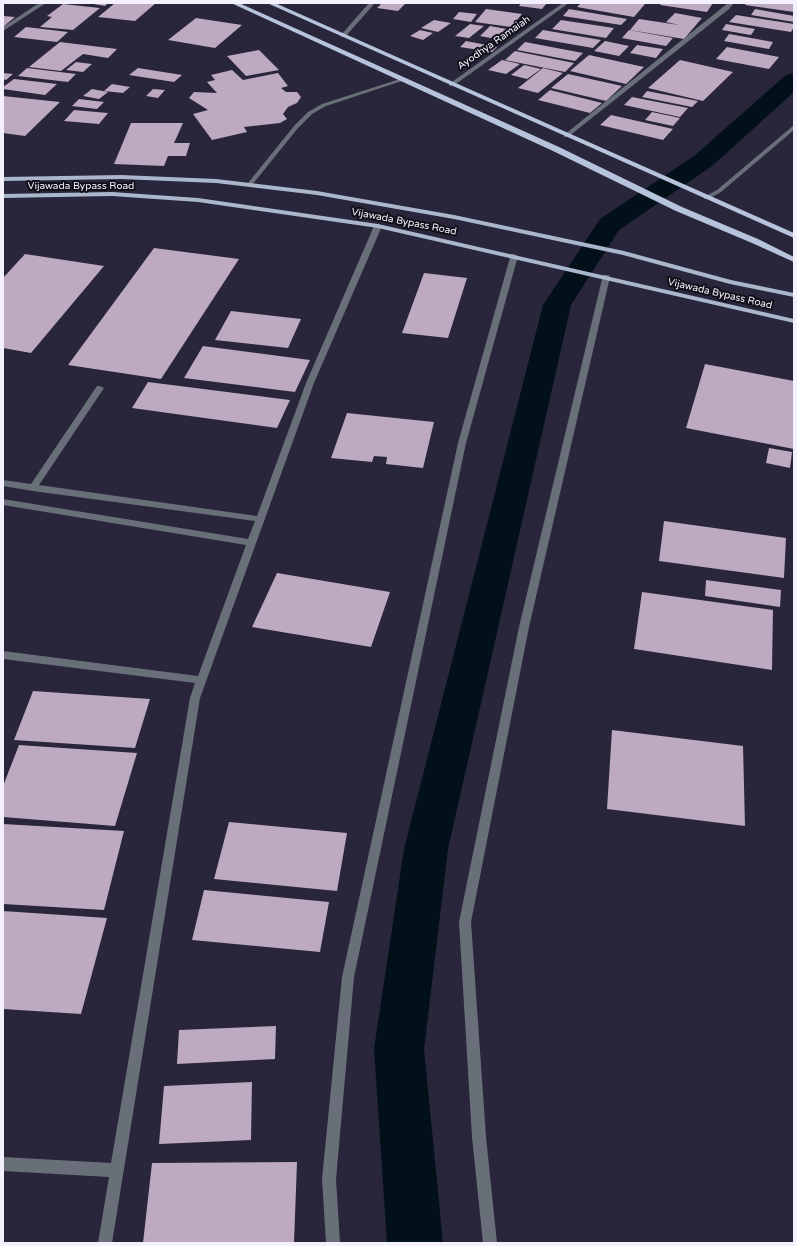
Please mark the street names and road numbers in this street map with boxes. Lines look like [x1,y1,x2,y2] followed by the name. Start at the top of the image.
[455,13,533,73] street label: Ayodhya Ramaiah
[28,180,134,192] street label: Vijawada Bypass Road
[350,206,458,238] street label: Vijawada Bypass Road
[667,276,773,312] street label: Vijawada Bypass Road

